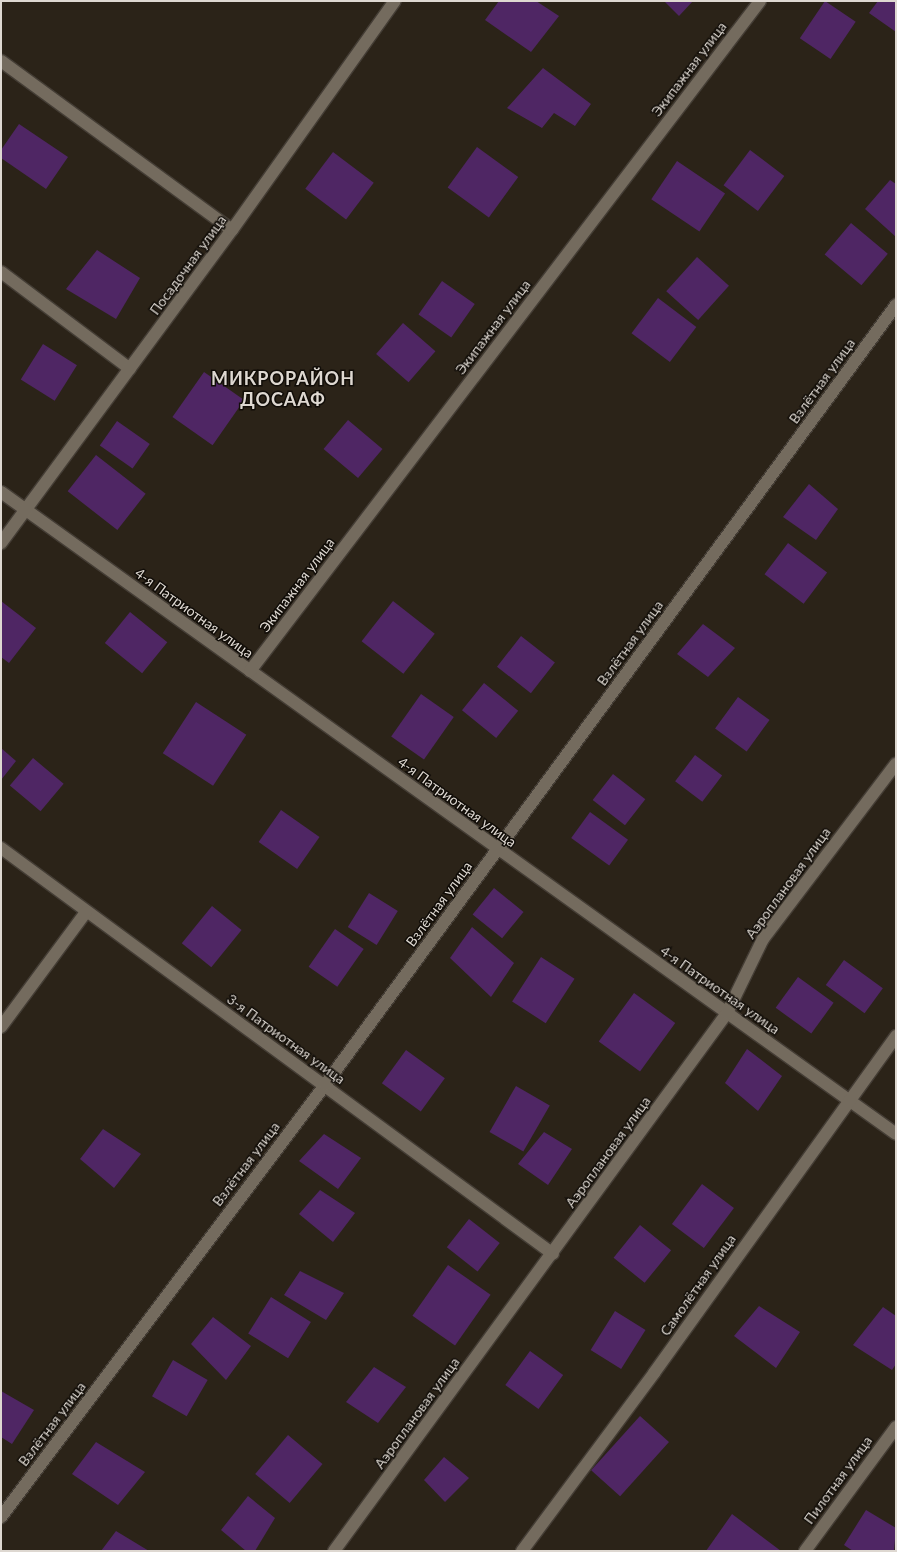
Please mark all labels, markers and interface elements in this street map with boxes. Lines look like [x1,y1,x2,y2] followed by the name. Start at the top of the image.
[648,18,730,120] street label: Экипажная улица
[146,212,230,318] street label: Посадочная улица
[452,276,534,378] street label: Экипажная улица
[785,335,859,427] street label: Взлётная улица
[211,368,355,410] district label: МИКРОРАЙОН ДОСААФ
[256,534,338,636] street label: Экипажная улица
[132,564,256,662] street label: 4-я Патриотная улица
[593,597,667,689] street label: Взлётная улица
[395,753,519,851] street label: 4-я Патриотная улица
[742,824,834,942] street label: Аэроплановая улица
[402,858,476,950] street label: Взлётная улица
[657,942,783,1038] street label: 4-я Патриотная улица
[224,990,348,1088] street label: 3-я Патриотная улица
[562,1093,654,1211] street label: Аэроплановая улица
[209,1119,283,1209] street label: Взлётная улица
[657,1231,739,1339] street label: Самолётная улица
[371,1354,463,1472] street label: Аэроплановая улица
[15,1379,89,1469] street label: Взлётная улица
[800,1433,876,1527] street label: Пилотная улица

